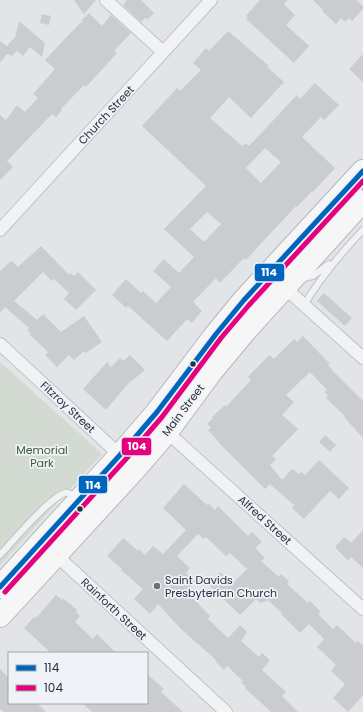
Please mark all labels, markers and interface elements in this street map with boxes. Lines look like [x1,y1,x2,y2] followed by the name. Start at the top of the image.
[74,82,138,148] street label: Church Street
[254,263,285,282] line badge: 114
[261,264,277,280] text: 114
[188,359,198,369] unlabelled marker
[37,377,99,437] street label: Fitzroy Street
[158,381,208,439] street label: Main Street
[121,437,152,456] line badge: 104
[128,438,147,454] text: 104
[16,442,68,471] park label: Memorial Park
[78,475,108,494] line badge: 114
[85,477,101,493] text: 114
[235,492,295,548] street label: Alfred Street
[75,504,85,514] unlabelled marker
[165,572,277,601] place label: Saint Davids Presbyterian Church
[78,574,150,644] street label: Rainforth Street
[152,581,162,591] marker: Saint Davids Presbyterian Church
[8,652,148,704] legend
[44,659,60,676] text: 114
[44,679,63,696] text: 104

